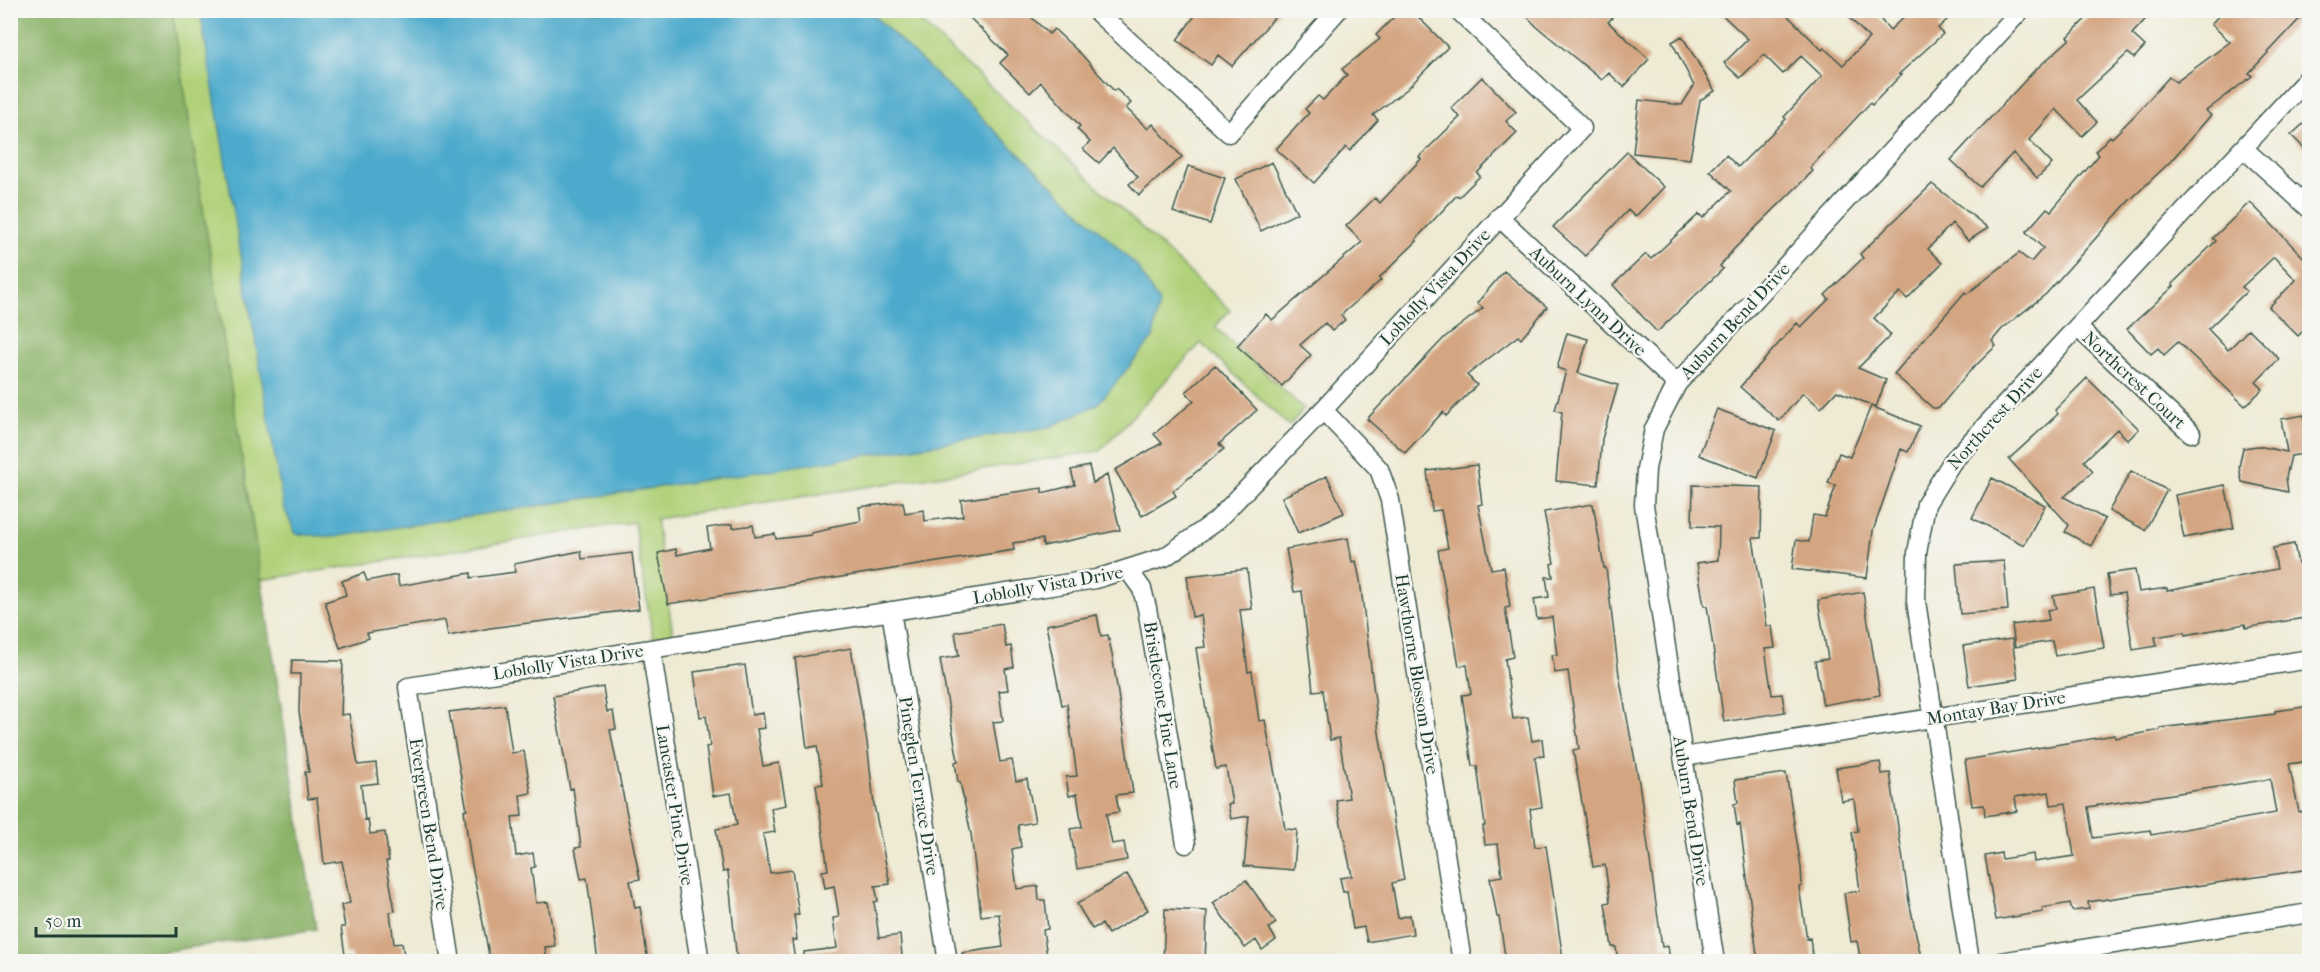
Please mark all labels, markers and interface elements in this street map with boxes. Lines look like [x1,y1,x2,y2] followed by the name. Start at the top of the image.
[1376,224,1495,350] street label: Loblolly Vista Drive
[1524,241,1650,361] street label: Auburn Lynn Drive
[1675,259,1795,385] street label: Auburn Bend Drive
[2078,327,2190,434] street label: Northcrest Court
[1943,362,2047,474] street label: Northcrest Drive
[971,562,1125,609] street label: Loblolly Vista Drive
[1390,572,1443,776] street label: Hawthorne Blossom Drive
[1139,620,1186,790] street label: Bristlecone Pine Lane
[491,640,645,685] street label: Loblolly Vista Drive
[1925,687,2067,730] street label: Montay Bay Drive
[894,695,943,877] street label: Pineglen Terrace Drive
[651,723,698,887] street label: Lancaster Pine Drive
[1668,734,1713,888] street label: Auburn Bend Drive
[405,737,452,912] street label: Evergreen Bend Drive
[36,900,176,938] scale bar
[45,911,82,932] text: 50 m

